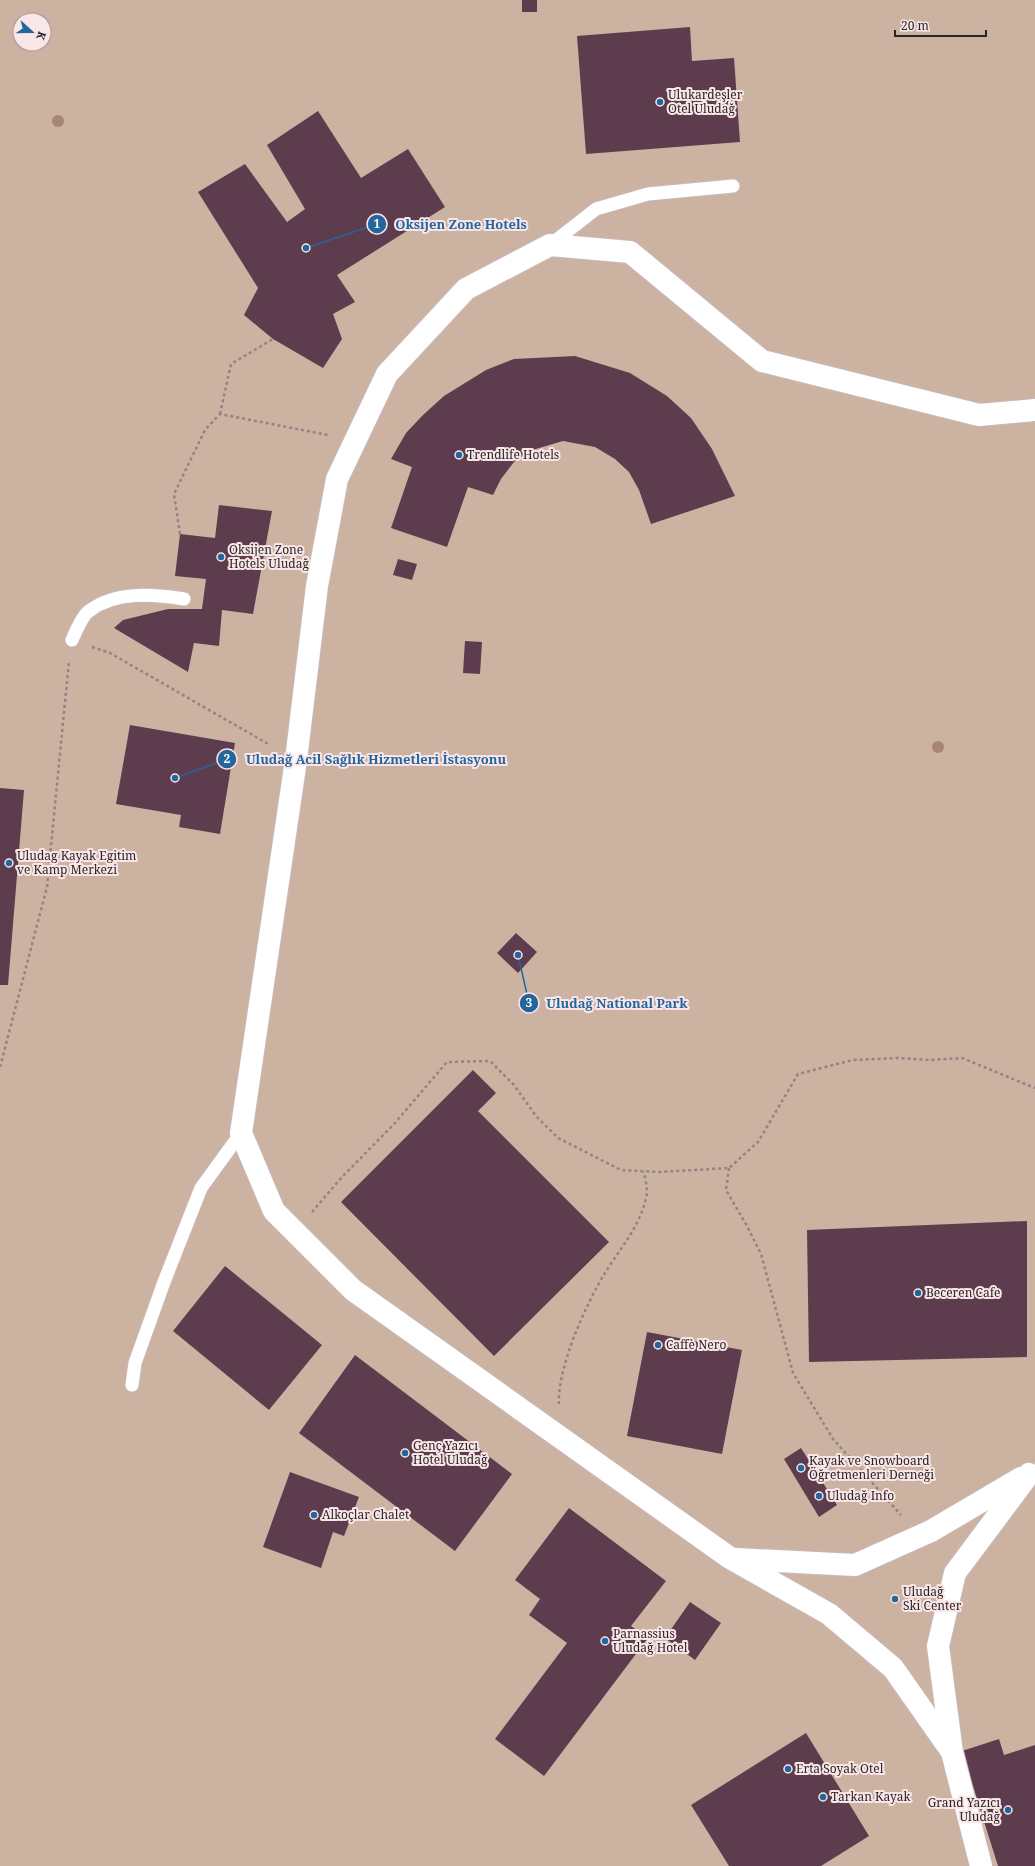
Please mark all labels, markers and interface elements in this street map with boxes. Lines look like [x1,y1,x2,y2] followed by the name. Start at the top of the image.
[12,12,52,52] north arrow
[895,12,986,38] scale bar
[901,17,929,34] text: 20 m
[33,29,50,43] text: K
[668,86,743,117] place label: Ulukardeşler Otel Uludağ
[655,97,665,107] marker: Ulukardeşler Otel Uludağ
[367,212,535,237] callout: Oksijen Zone Hotels
[374,215,381,232] text: 1
[395,215,527,233] text: Oksijen Zone Hotels
[467,446,559,463] place label: Trendlife Hotels
[454,450,464,460] marker: Trendlife Hotels
[229,541,309,572] place label: Oksijen Zone Hotels Uludağ
[216,552,226,562] marker: Oksijen Zone Hotels Uludağ
[217,747,514,772] callout: Uludağ Acil Sağlık Hizmetleri İstasyonu
[224,750,231,767] text: 2
[246,750,506,768] text: Uludağ Acil Sağlık Hizmetleri İstasyonu
[17,847,136,878] place label: Uludag Kayak Egitim ve Kamp Merkezi
[4,858,14,868] marker: Uludag Kayak Egitim ve Kamp Merkezi
[519,991,696,1016] callout: Uludağ National Park
[526,994,533,1011] text: 3
[546,994,688,1012] text: Uludağ National Park
[926,1284,1001,1301] place label: Beceren Cafe
[913,1288,923,1298] marker: Beceren Cafe
[666,1336,726,1353] place label: Caffè Nero
[653,1340,663,1350] marker: Caffè Nero
[413,1437,488,1468] place label: Genç Yazıcı Hotel Uludağ
[400,1448,410,1458] marker: Genç Yazıcı Hotel Uludağ
[809,1452,934,1483] place label: Kayak ve Snowboard Öğretmenleri Derneği
[796,1463,806,1473] marker: Kayak ve Snowboard Öğretmenleri Derneği
[827,1487,894,1504] place label: Uludağ Info
[814,1491,824,1501] marker: Uludağ Info
[322,1506,409,1523] place label: Alkoçlar Chalet
[309,1510,319,1520] marker: Alkoçlar Chalet
[903,1583,962,1614] place label: Uludağ Ski Center
[890,1594,900,1604] marker: Uludağ Ski Center
[613,1625,688,1656] place label: Parnassius Uludağ Hotel
[600,1636,610,1646] marker: Parnassius Uludağ Hotel
[796,1760,884,1777] place label: Erta Soyak Otel
[783,1764,793,1774] marker: Erta Soyak Otel
[831,1788,911,1805] place label: Tarkan Kayak
[818,1792,828,1802] marker: Tarkan Kayak
[928,1794,1001,1825] place label: Grand Yazıcı Uludağ
[1003,1805,1013,1815] marker: Grand Yazıcı Uludağ

